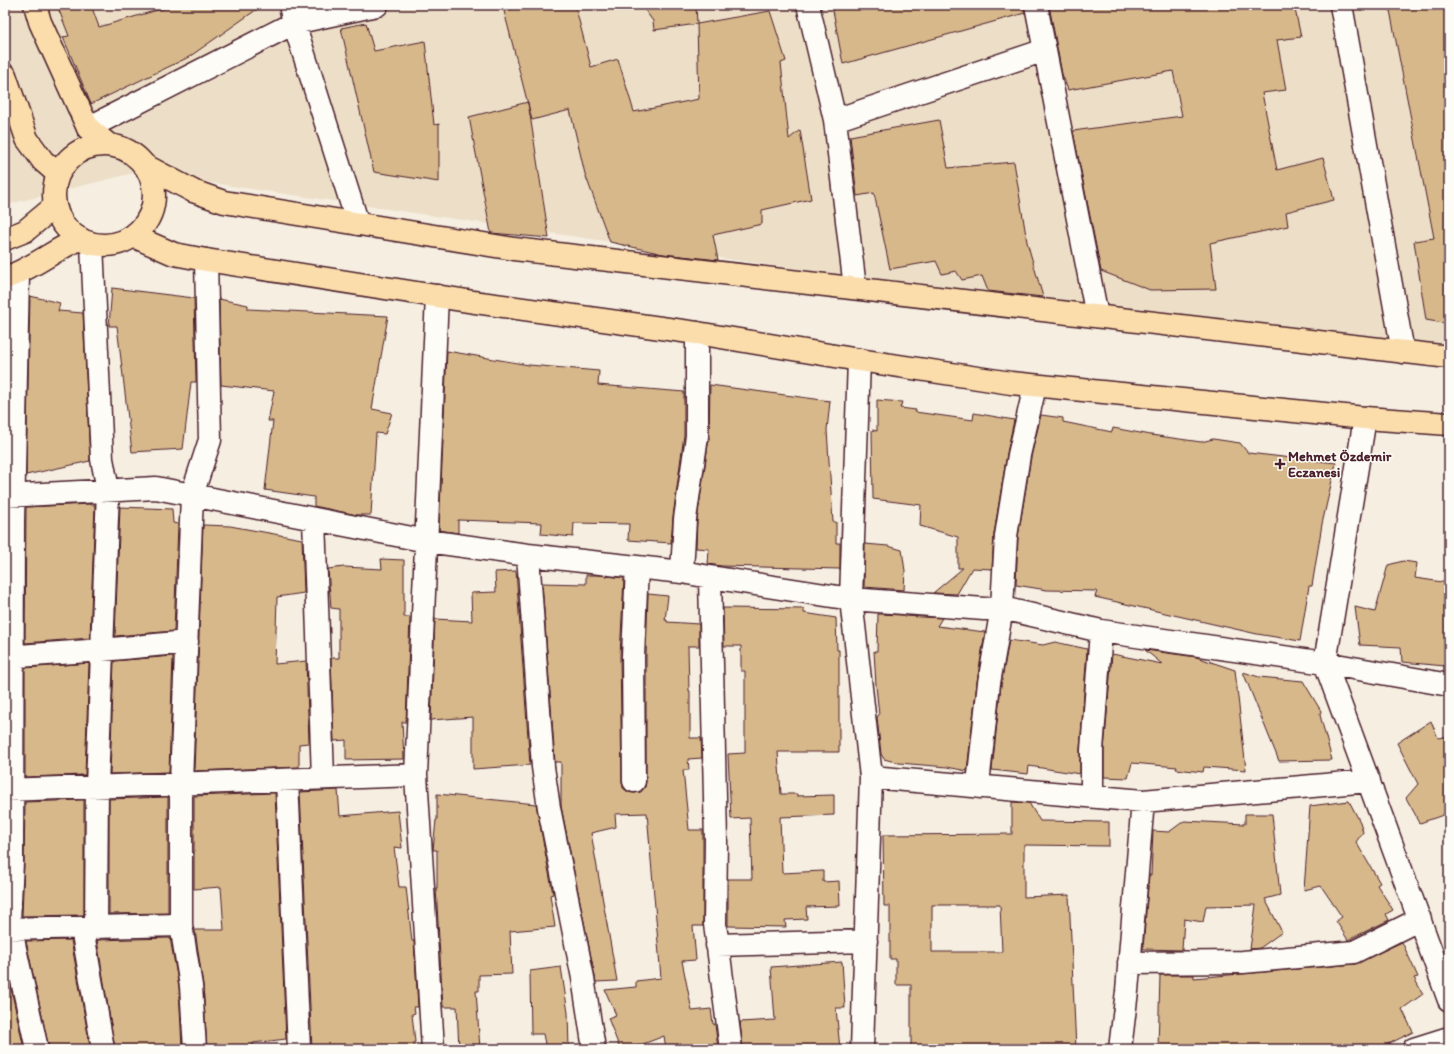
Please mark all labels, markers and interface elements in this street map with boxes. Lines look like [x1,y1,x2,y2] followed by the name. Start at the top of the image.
[1288,448,1392,481] place label: Mehmet Özdemir Eczanesi
[1275,459,1285,469] marker: Mehmet Özdemir Eczanesi

